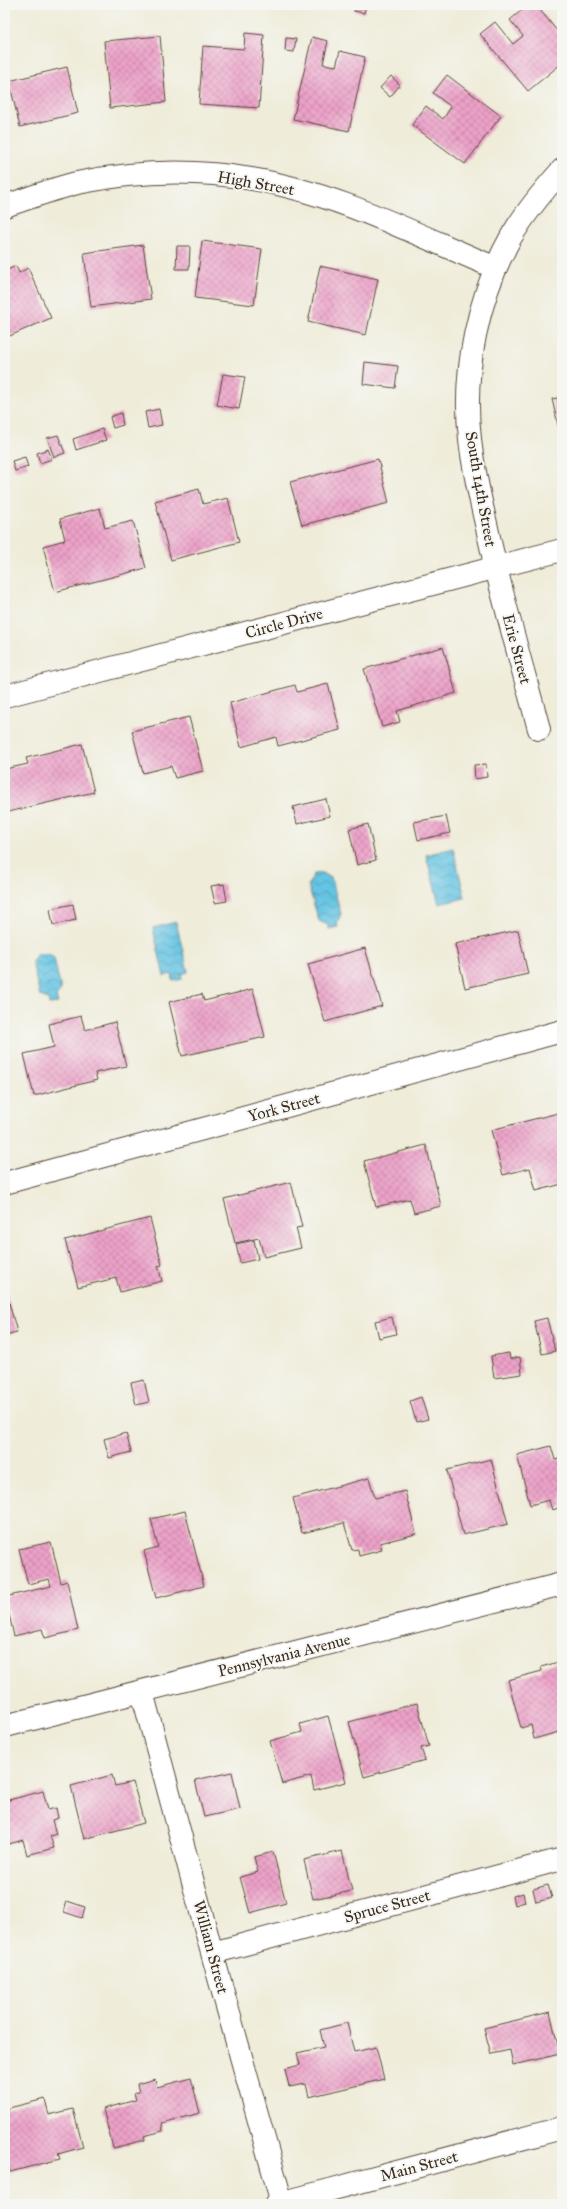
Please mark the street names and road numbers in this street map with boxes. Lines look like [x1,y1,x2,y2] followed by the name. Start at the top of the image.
[216,167,296,200] street label: High Street
[461,430,501,549] street label: South 14th Street
[243,603,325,642] street label: Circle Drive
[499,612,536,686] street label: Erie Street
[246,1088,322,1126] street label: York Street
[216,1629,353,1681] street label: Pennsylvania Avenue
[342,1885,432,1927] street label: Spruce Street
[189,1898,233,1996] street label: William Street
[378,2146,460,2185] street label: Main Street

